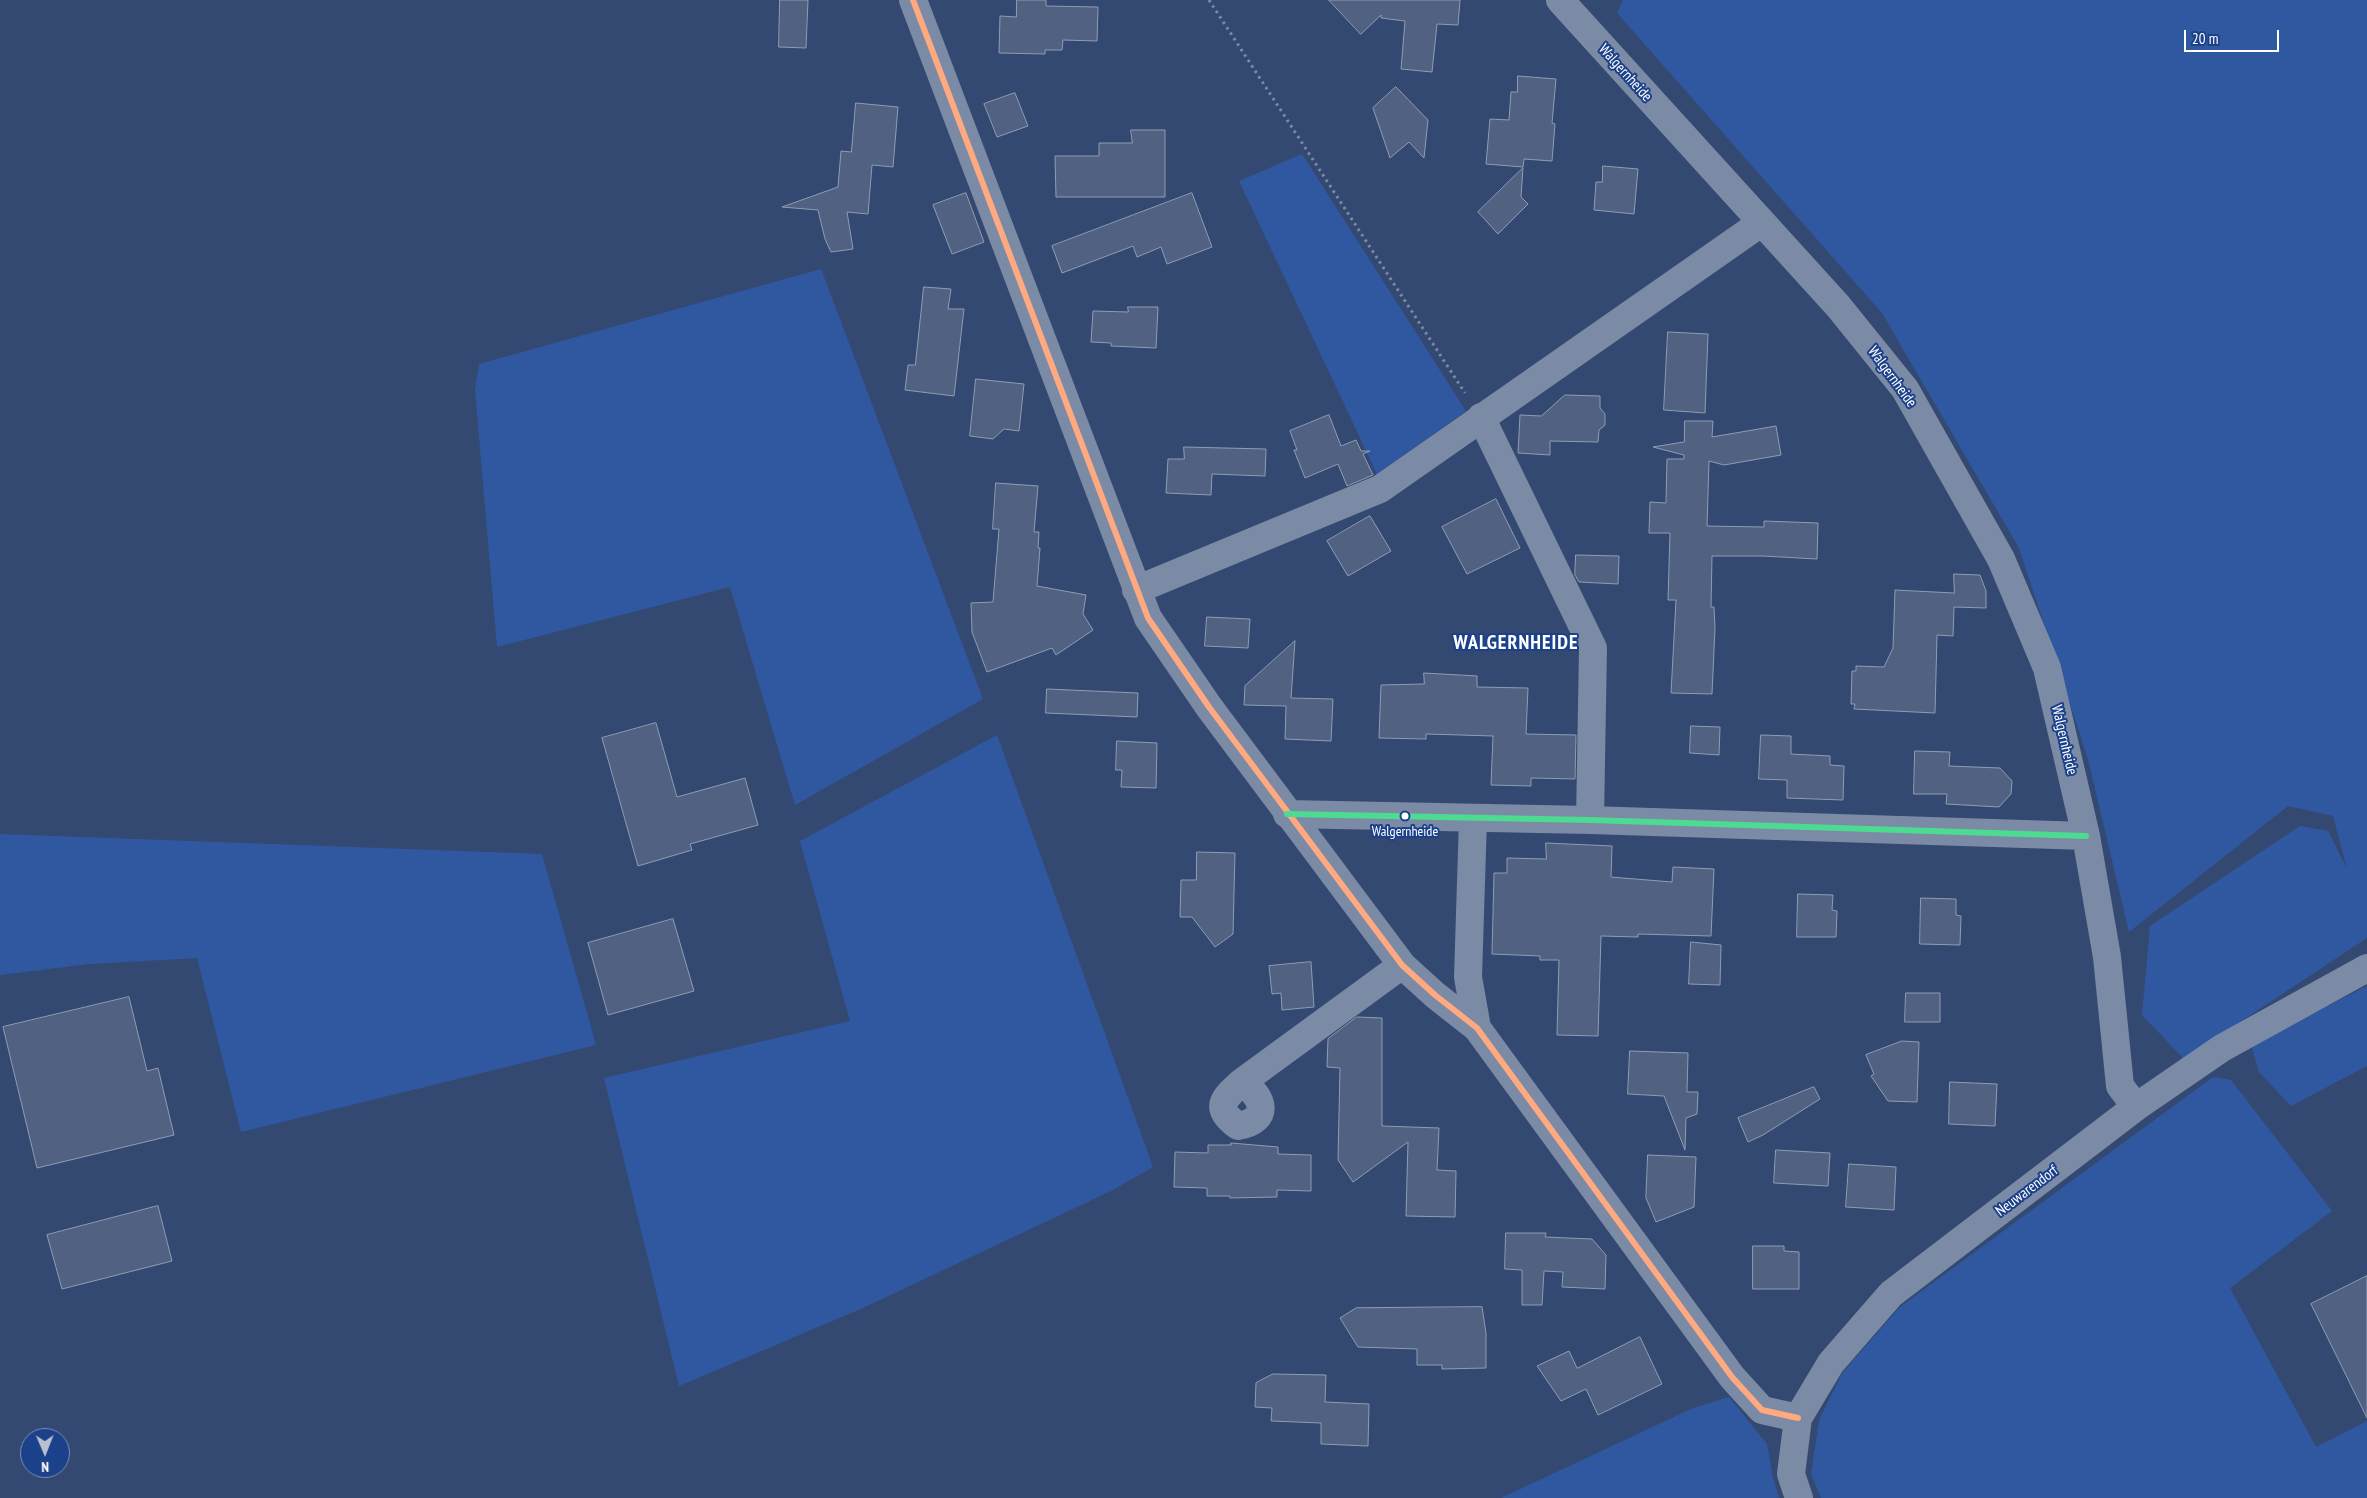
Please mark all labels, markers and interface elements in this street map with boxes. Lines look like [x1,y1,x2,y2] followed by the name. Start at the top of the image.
[2187,20,2282,52] scale bar
[2192,29,2218,48] text: 20 m
[1594,41,1656,105] street label: Walgernheide
[1864,343,1920,411] street label: Walgernheide
[1452,631,1580,655] district label: WALGERNHEIDE
[2047,703,2081,777] street label: Walgernheide
[1400,811,1410,821] marker: Walgernheide
[1372,824,1438,840] place label: Walgernheide
[1992,1162,2062,1220] street label: Neuwarendorf
[20,1428,70,1478] north arrow
[41,1458,49,1476] text: N

